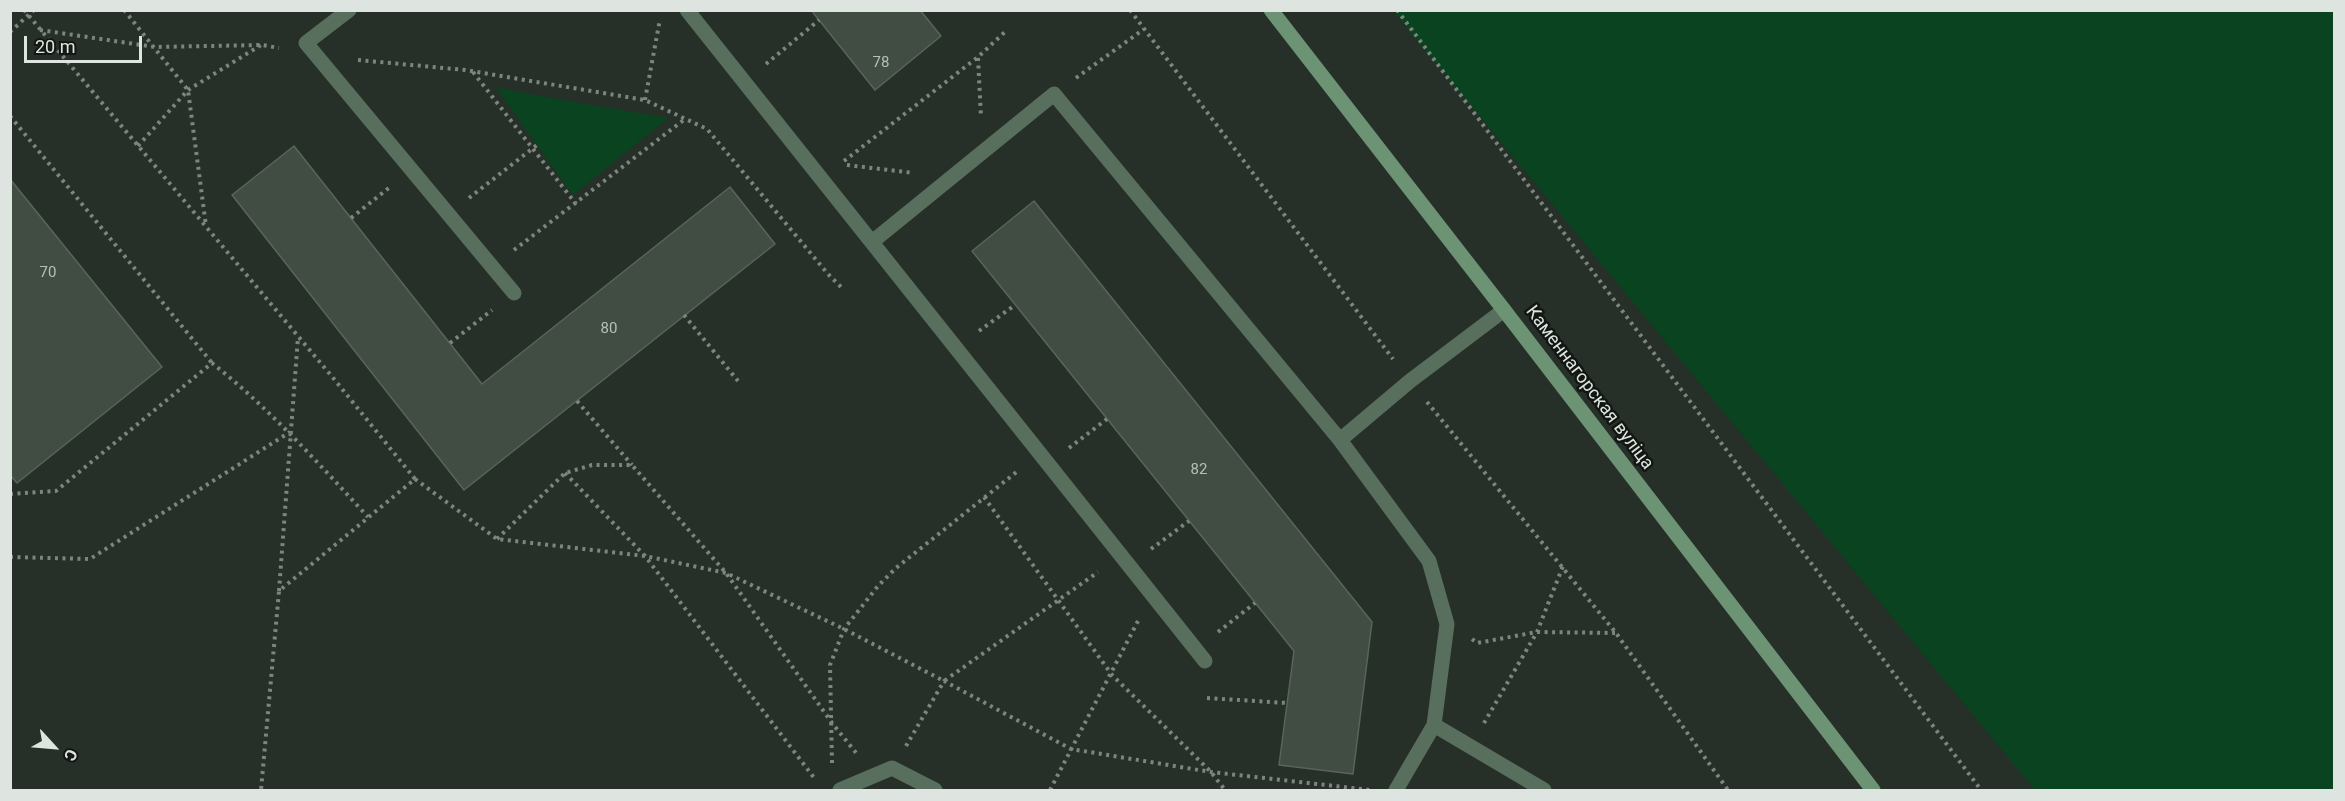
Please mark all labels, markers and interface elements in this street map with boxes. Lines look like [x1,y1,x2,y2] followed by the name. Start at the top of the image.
[27,24,146,62] scale bar
[35,36,75,57] text: 20 m
[873,54,889,72] house number: 78
[40,264,56,282] house number: 70
[1520,302,1658,474] street label: Каменнагорская вуліца
[601,320,617,338] house number: 80
[1191,461,1207,479] house number: 82
[24,717,84,777] north arrow
[60,746,81,764] text: С

